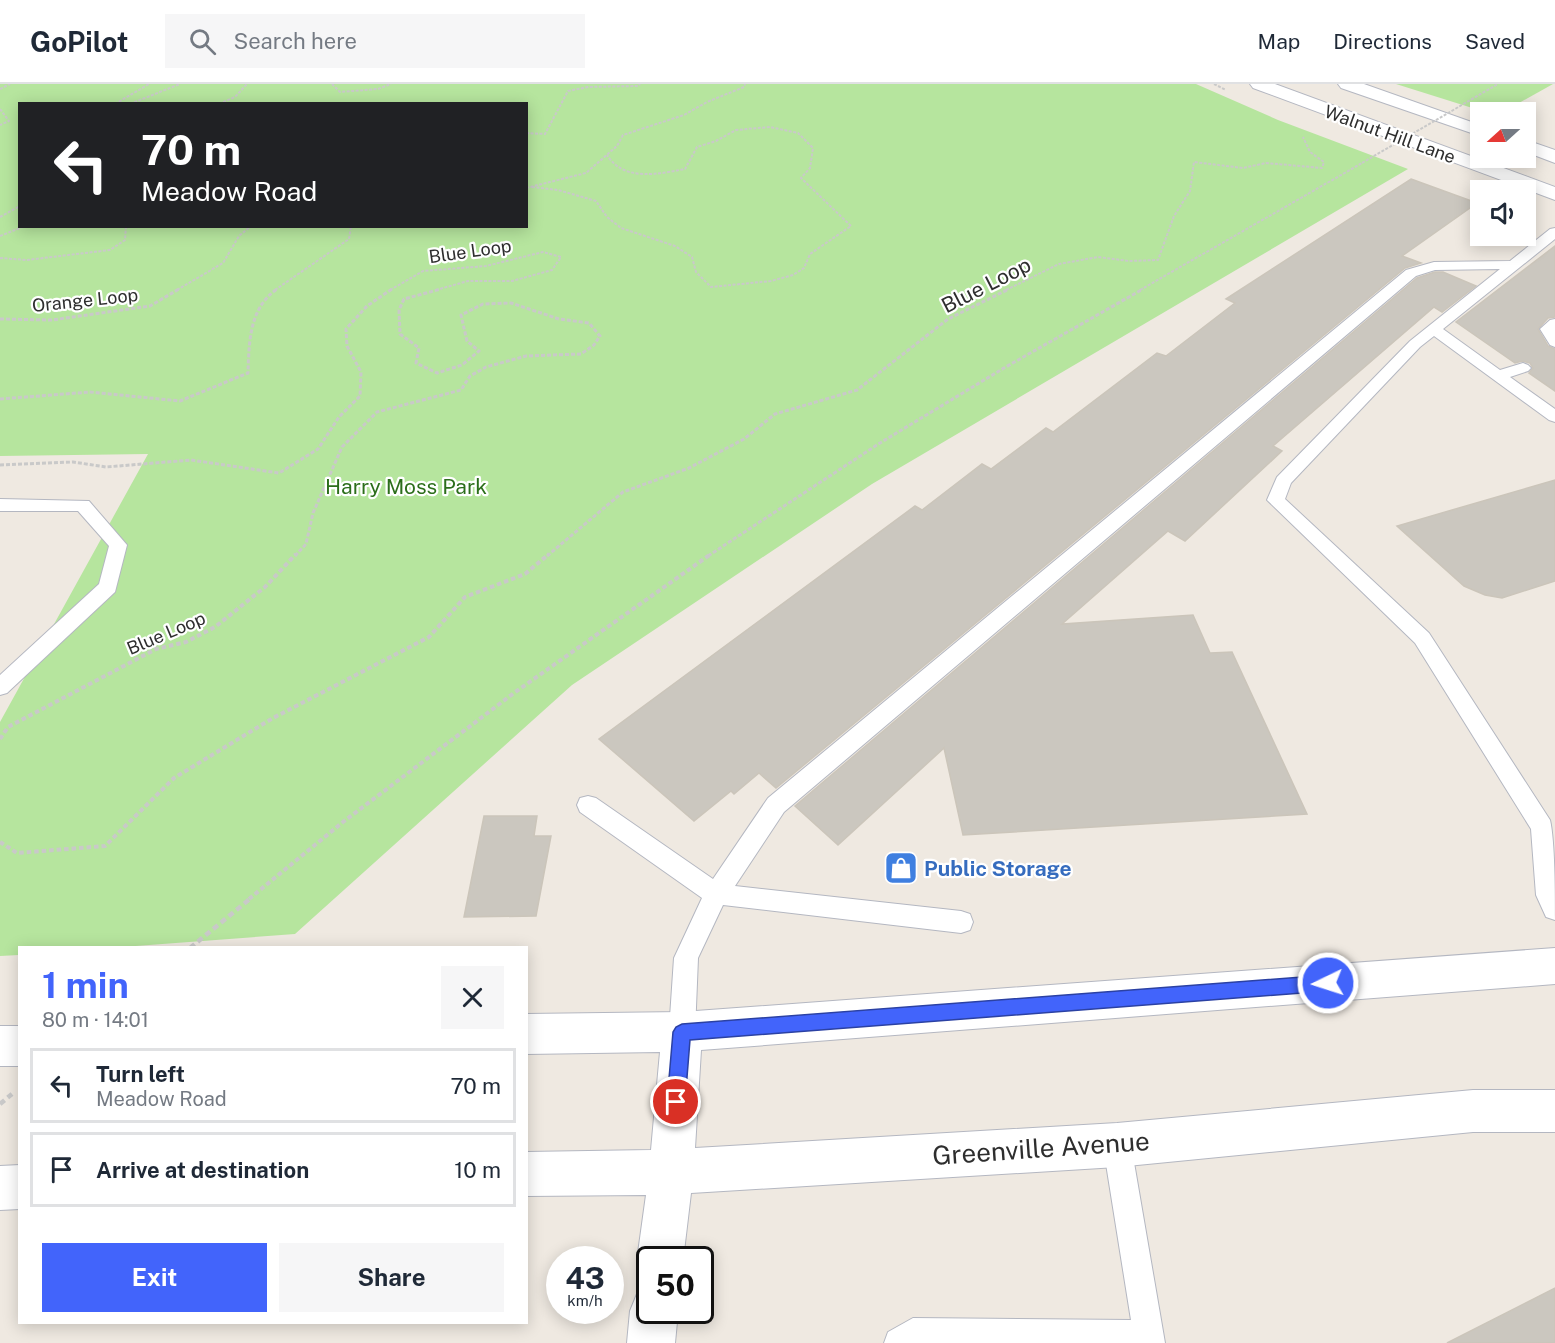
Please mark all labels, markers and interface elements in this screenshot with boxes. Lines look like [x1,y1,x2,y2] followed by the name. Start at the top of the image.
[165,14,585,68] search box
[30,25,129,58] text: GoPilot
[186,25,219,58] icon: search
[234,28,357,54] text: Search here
[1258,29,1300,54] text: Map
[1333,29,1432,54] text: Directions
[1465,29,1525,54] text: Saved
[1322,101,1458,167] street label: Walnut Hill Lane
[1470,102,1536,168] north arrow
[1470,102,1536,246] map controls
[141,125,241,174] text: 70 m
[42,126,120,204] icon: left
[141,175,317,207] text: Meadow Road
[1470,180,1536,246] button: sound
[427,235,513,267] street label: Blue Loop
[937,252,1035,318] street label: Blue Loop
[31,284,139,316] street label: Orange Loop
[325,474,487,499] park label: Harry Moss Park
[124,607,208,659] street label: Blue Loop
[883,850,919,886] shop icon: Public Storage
[924,856,1072,881] place label: Public Storage
[1296,951,1360,1015] position arrow
[42,964,129,1006] text: 1 min
[441,966,504,1029] button: close
[42,1008,149,1032] text: 80 m · 14:01
[96,1061,185,1087] text: Turn left
[45,1069,78,1102] icon: left
[450,1073,501,1099] text: 70 m
[650,1076,701,1127] pin
[659,1085,692,1118] icon: arrive
[96,1087,227,1111] text: Meadow Road
[931,1125,1151,1171] street label: Greenville Avenue
[45,1153,78,1186] icon: arrive
[96,1157,309,1183] text: Arrive at destination
[454,1157,501,1183] text: 10 m
[42,1243,267,1312] button: Exit
[279,1243,504,1312] button: Share
[636,1246,714,1324] speed limit sign: 50
[565,1260,605,1296] text: 43
[567,1292,603,1309] text: km/h

